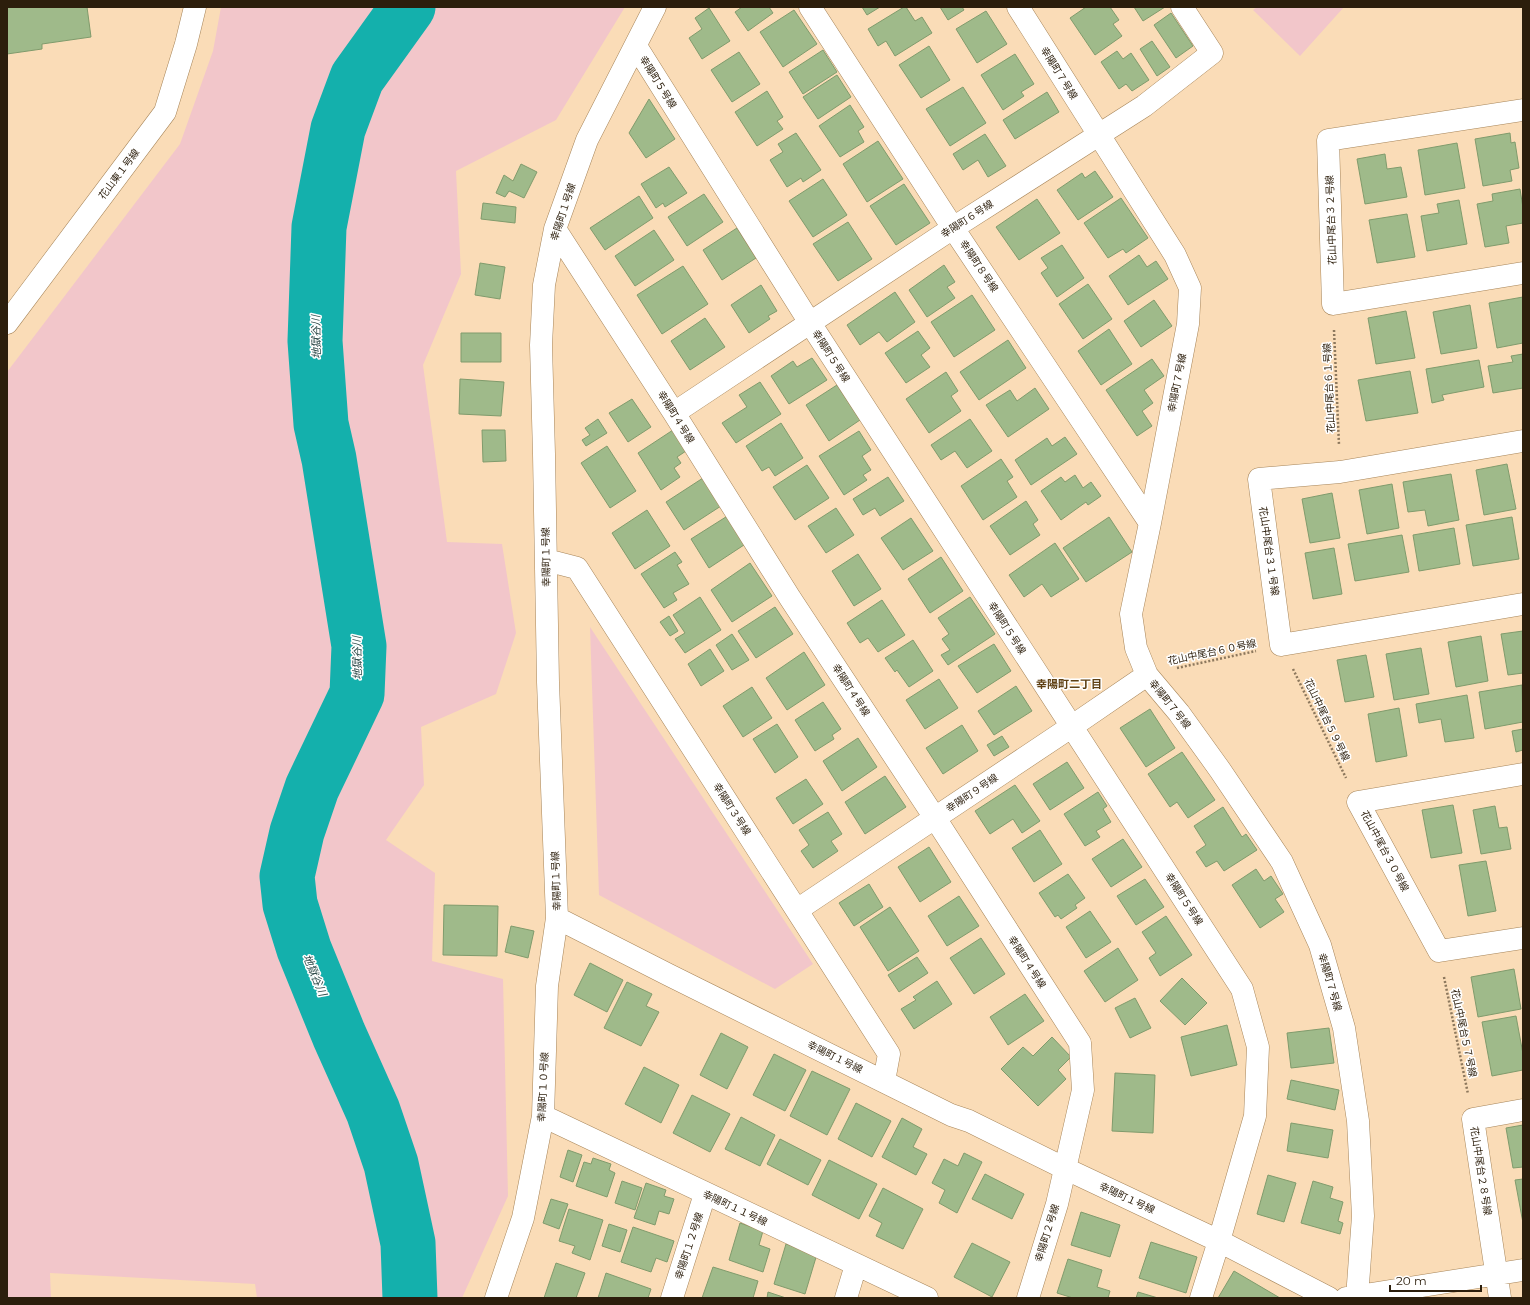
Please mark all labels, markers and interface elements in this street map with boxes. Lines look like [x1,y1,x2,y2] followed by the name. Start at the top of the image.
[1038,44,1080,102] street label: 幸陽町７号線
[637,53,679,111] street label: 幸陽町５号線
[96,146,142,202] street label: 花山東１号線
[1323,175,1339,265] street label: 花山中尾台３２号線
[548,181,578,243] street label: 幸陽町１号線
[938,197,996,241] street label: 幸陽町６号線
[957,237,1001,295] street label: 幸陽町８号線
[309,314,323,359] water label: 地獄谷川
[809,327,853,385] street label: 幸陽町５号線
[1320,343,1338,433] street label: 花山中尾台６１号線
[1165,352,1189,414] street label: 幸陽町７号線
[655,388,697,446] street label: 幸陽町４号線
[1256,506,1282,596] street label: 花山中尾台３１号線
[539,527,553,587] street label: 幸陽町１号線
[985,599,1029,657] street label: 幸陽町５号線
[350,635,364,680] water label: 地獄谷川
[1167,636,1257,668] street label: 花山中尾台６０号線
[829,661,873,719] street label: 幸陽町４号線
[1036,677,1102,691] district label: 幸陽町二丁目
[1146,677,1194,731] street label: 幸陽町７号線
[1301,677,1353,763] street label: 花山中尾台５９号線
[943,771,1001,815] street label: 幸陽町９号線
[710,780,754,838] street label: 幸陽町３号線
[1358,808,1412,894] street label: 花山中尾台３０号線
[548,851,564,911] street label: 幸陽町１号線
[1162,870,1206,928] street label: 幸陽町５号線
[1005,933,1049,991] street label: 幸陽町４号線
[1315,951,1345,1013] street label: 幸陽町７号線
[300,952,330,999] water label: 地獄谷川
[1448,988,1480,1078] street label: 花山中尾台５７号線
[805,1038,865,1076] street label: 幸陽町１号線
[535,1052,551,1122] street label: 幸陽町１０号線
[1468,1126,1494,1216] street label: 花山中尾台２８号線
[1097,1179,1157,1217] street label: 幸陽町１号線
[701,1187,769,1229] street label: 幸陽町１１号線
[1032,1202,1062,1264] street label: 幸陽町２号線
[672,1211,706,1281] street label: 幸陽町１２号線
[1390,1267,1481,1293] scale bar
[1396,1273,1427,1288] text: 20 m

